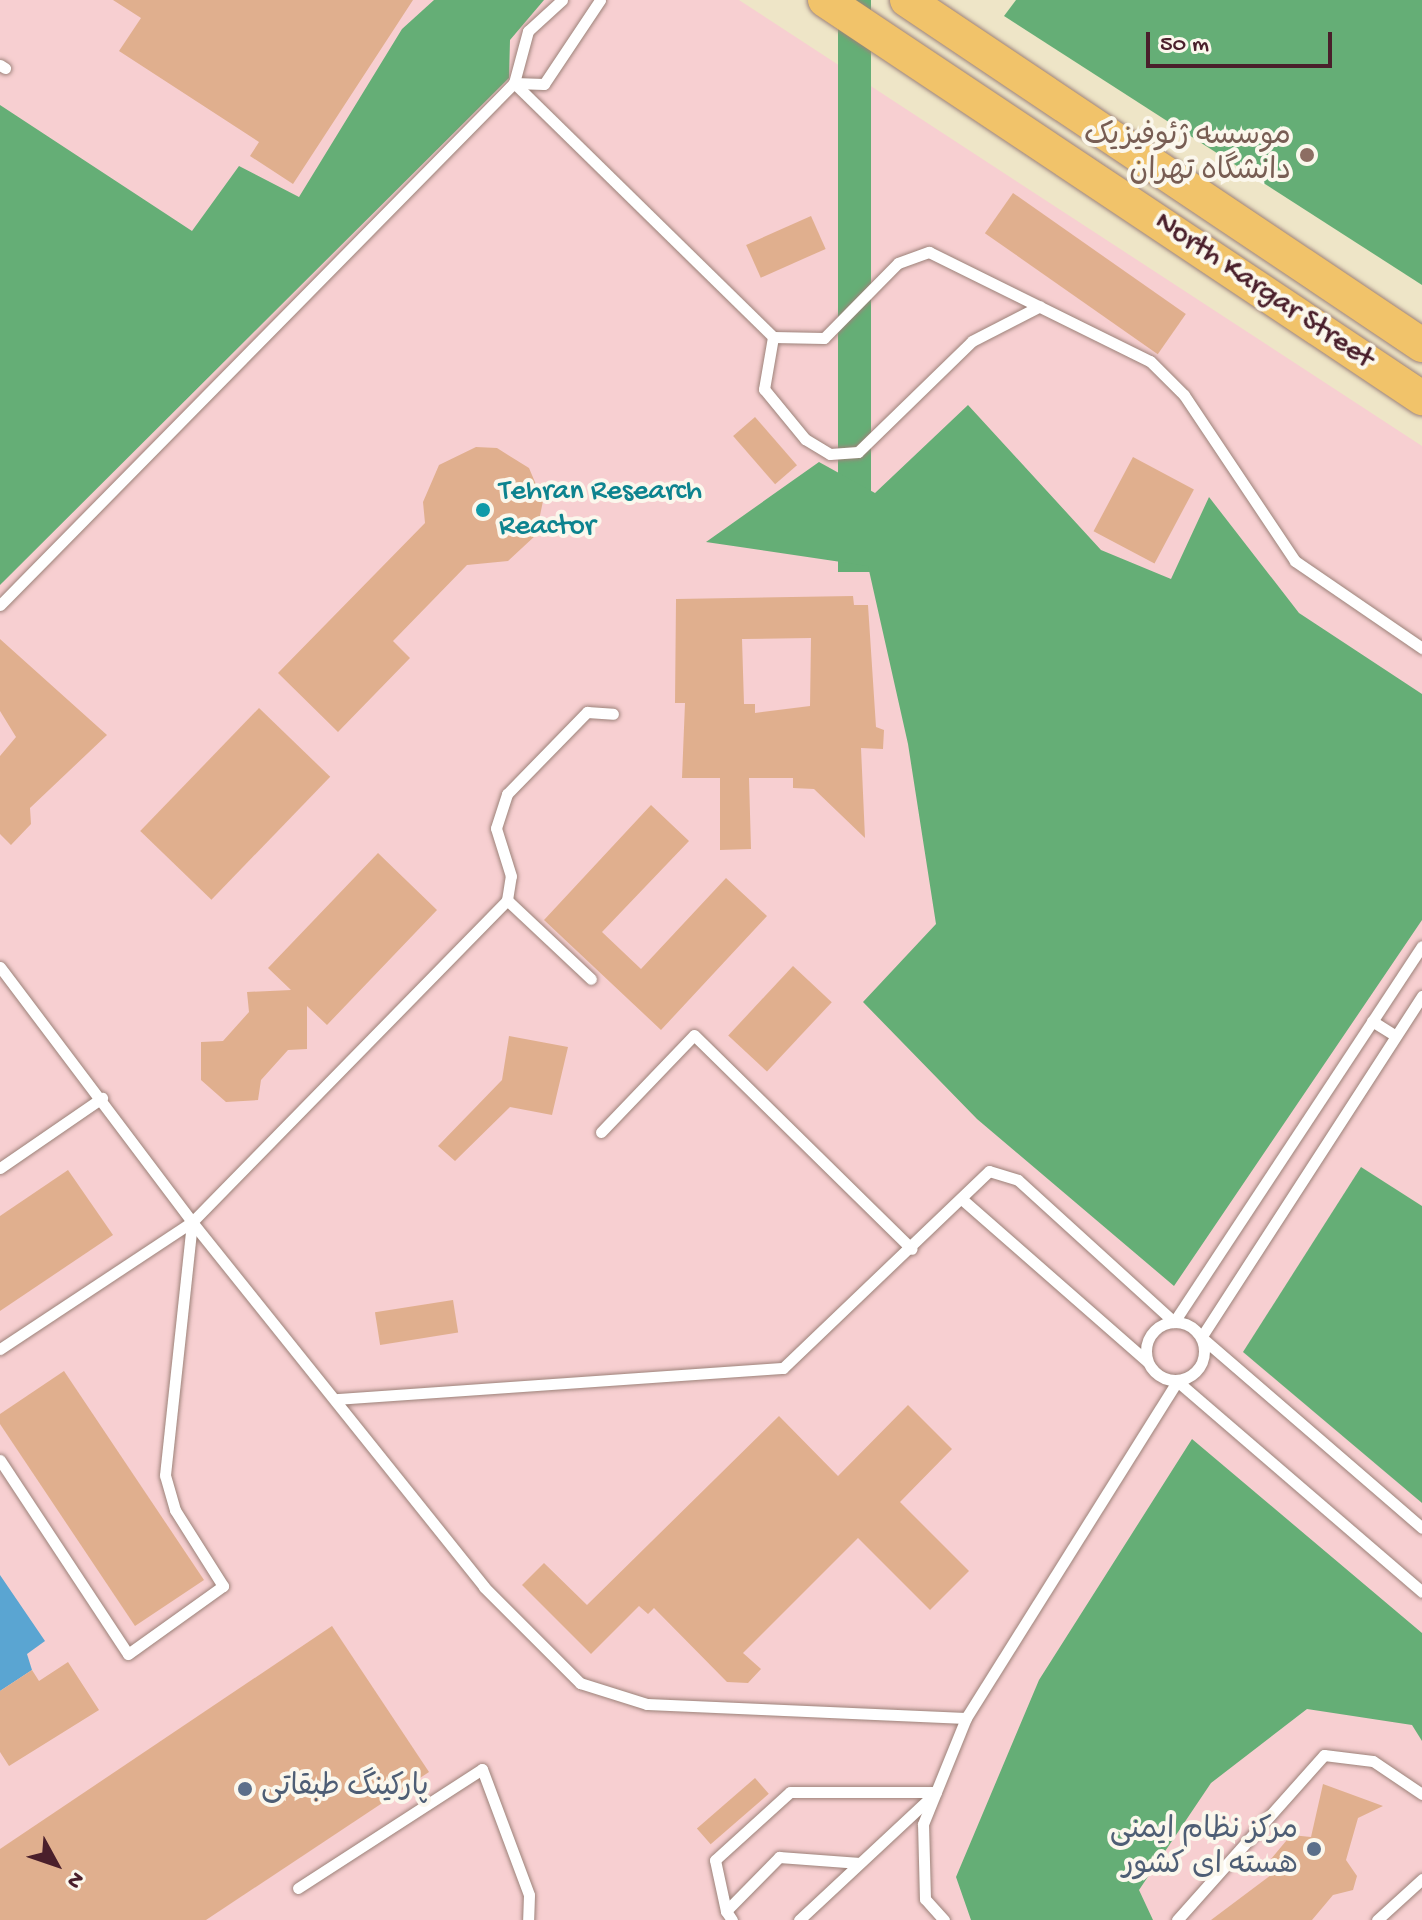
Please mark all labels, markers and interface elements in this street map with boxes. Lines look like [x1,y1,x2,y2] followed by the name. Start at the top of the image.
[1150,16,1336,66] scale bar
[1160,31,1209,60] text: 50 m
[1084,120,1291,190] place label: موسسه ژئوفیزیک دانشگاه تهران
[1298,146,1316,164] marker: موسسه ژئوفیزیک دانشگاه تهران
[1147,205,1379,379] street label: North Kargar Street
[499,475,702,546] place label: Tehran Research Reactor
[474,501,492,519] marker: Tehran Research Reactor
[261,1771,429,1807] place label: پارکینگ طبقاتی
[236,1780,254,1798] marker: پارکینگ طبقاتی
[1110,1814,1298,1884] place label: مرکز نظام ایمنی هسته ای کشور
[16,1824,96,1904] north arrow
[1305,1840,1323,1858] marker: مرکز نظام ایمنی هسته ای کشور
[60,1866,89,1893] text: N

